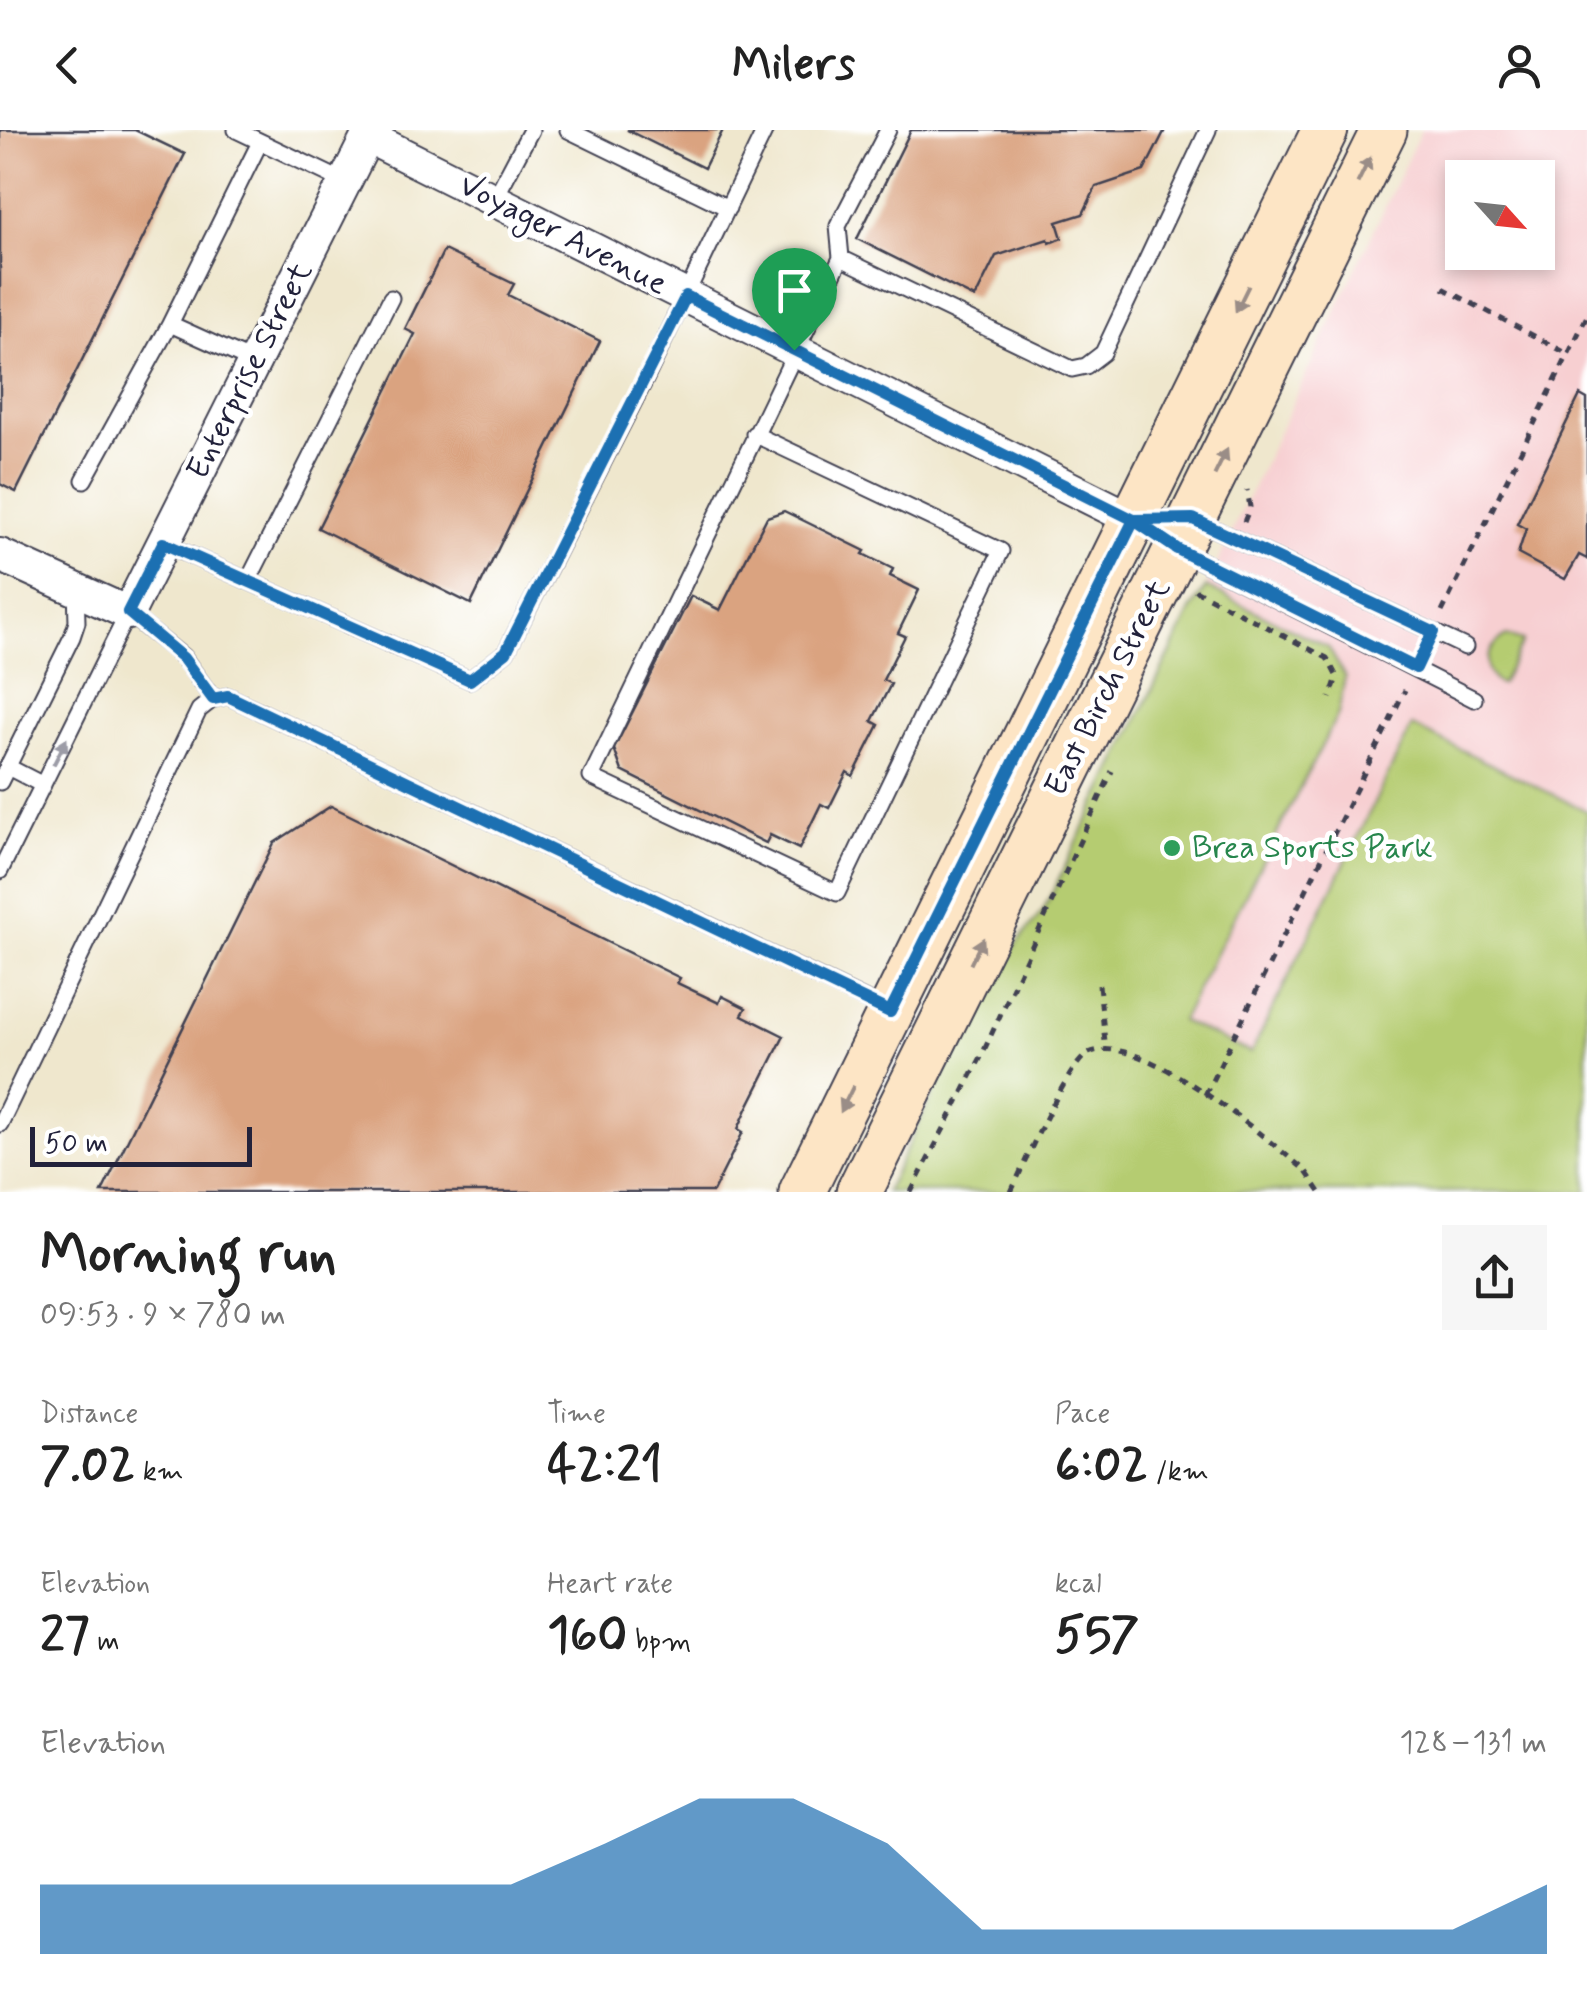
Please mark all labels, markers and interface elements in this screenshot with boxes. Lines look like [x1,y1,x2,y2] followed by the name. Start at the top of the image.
[732,36,855,95] text: Milers
[40,38,95,93] icon: back
[1492,38,1547,93] icon: person
[1356,156,1373,185] one-way arrow
[1445,160,1555,270] north arrow
[1445,160,1555,270] map controls
[451,164,674,307] street label: Voyager Avenue
[752,248,837,351] pin
[177,255,323,487] street label: Enterprise Street
[767,263,822,318] icon: arrive
[1234,285,1251,314] one-way arrow
[1212,447,1229,476] one-way arrow
[1035,573,1181,803] street label: East Birch Street
[51,738,68,767] one-way arrow
[1192,827,1433,869] place label: Brea Sports Park
[1161,837,1183,859] marker: Brea Sports Park
[968,936,985,965] one-way arrow
[839,1085,856,1114] one-way arrow
[30,1122,252,1166] scale bar
[45,1126,108,1163] text: 50 m
[40,1220,337,1292] text: Morning run
[1442,1225,1547,1330] button: share
[40,1294,286,1336] text: 09:53 · 9 × 780 m
[40,1396,138,1433] text: Distance
[547,1396,606,1433] text: Time
[1055,1396,1110,1433] text: Pace
[40,1433,135,1499] text: 7.02
[547,1433,662,1499] text: 42:21
[1055,1433,1148,1499] text: 6:02
[135,1454,184,1491] text: km
[1148,1454,1209,1491] text: /km
[40,1566,150,1603] text: Elevation
[547,1566,673,1603] text: Heart rate
[1055,1566,1102,1603] text: kcal
[40,1603,90,1669] text: 27
[547,1603,627,1669] text: 160
[1055,1603,1139,1669] text: 557
[90,1624,120,1661] text: m
[627,1624,691,1661] text: bpm
[40,1722,166,1764] text: Elevation
[1399,1722,1547,1764] text: 128–131 m

